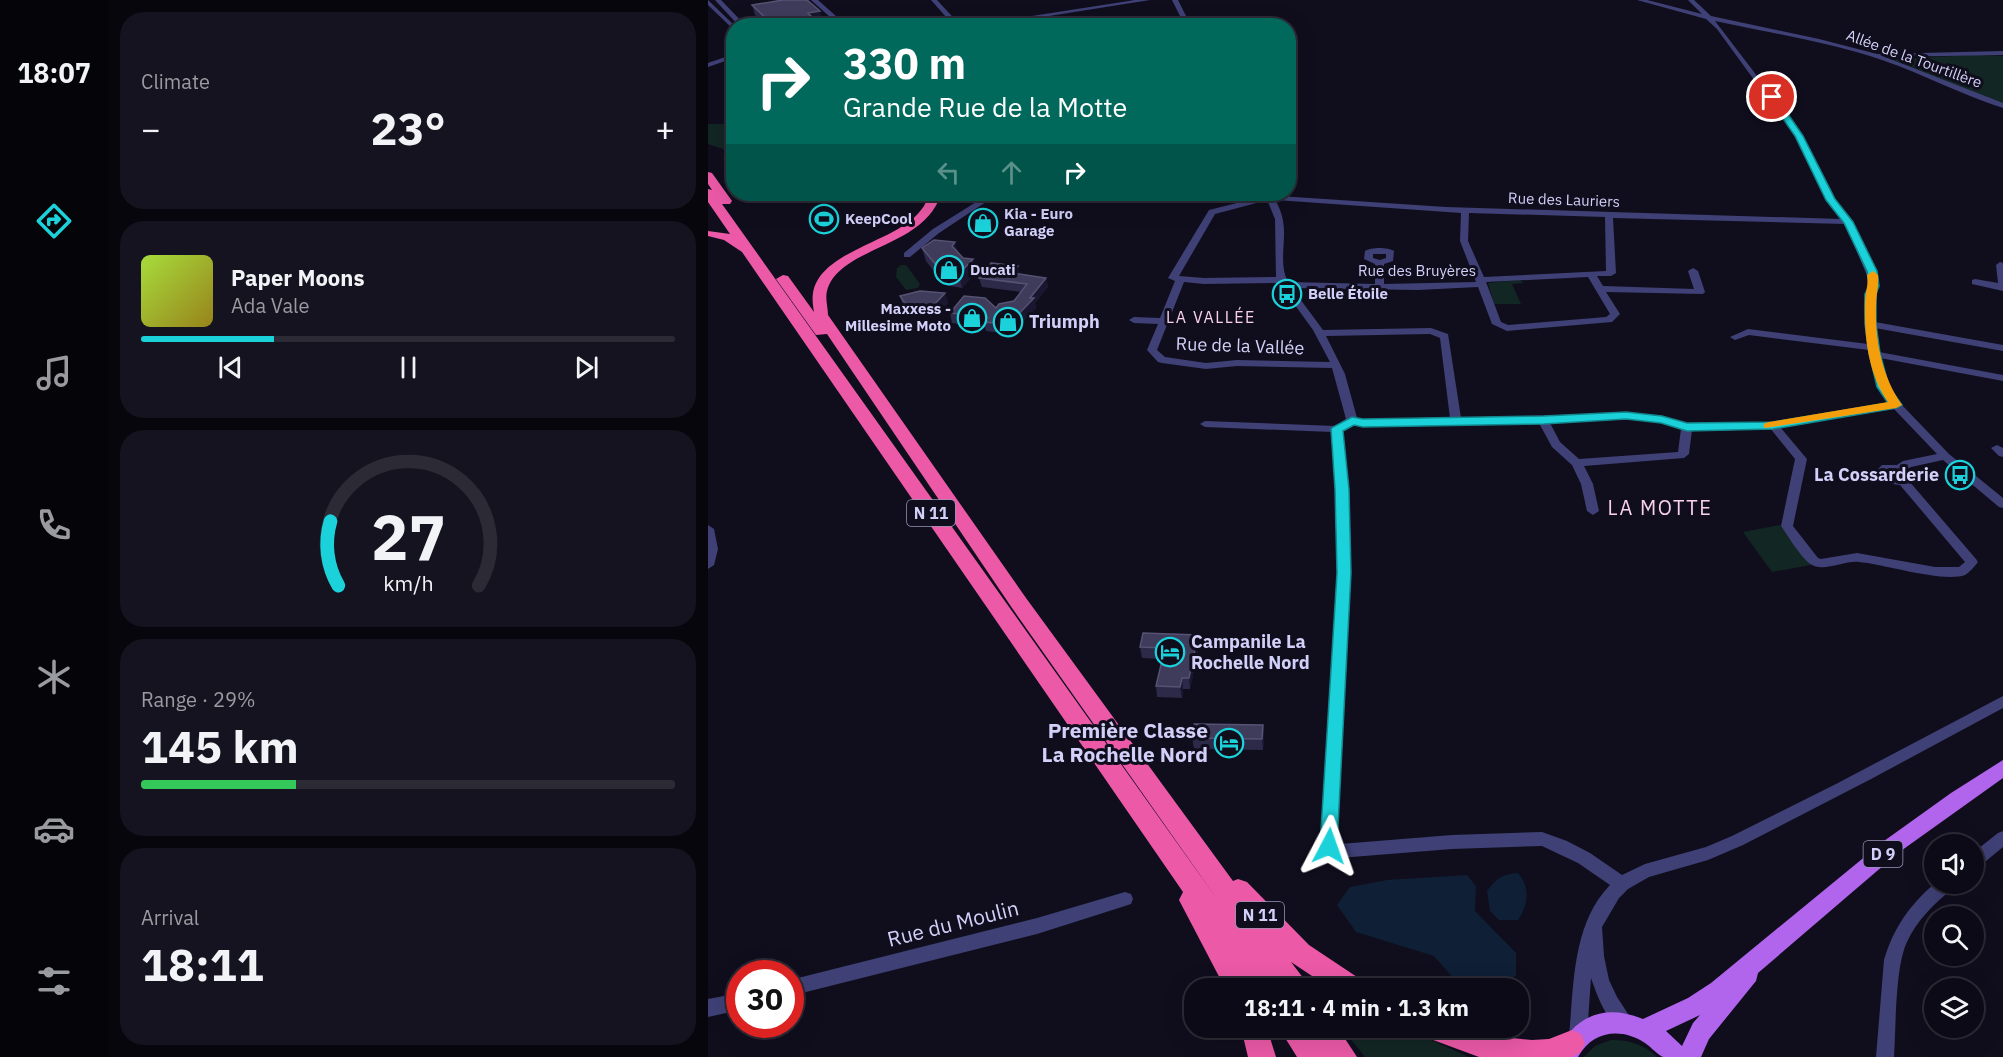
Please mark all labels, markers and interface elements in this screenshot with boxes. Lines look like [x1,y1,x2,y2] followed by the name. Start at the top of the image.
[1844,25,1985,92] street label: Allée de la Tourtillère
[843,36,966,91] text: 330 m
[744,42,822,120] icon: right
[17,55,91,90] text: 18:07
[141,68,210,95] text: Climate
[1746,71,1797,122] pin
[1755,80,1788,113] icon: arrive
[843,89,1127,124] text: Grande Rue de la Motte
[370,99,446,157] text: 23°
[141,107,161,150] text: −
[655,107,675,150] text: +
[932,156,965,189] icon: left
[995,156,1028,189] icon: ahead
[1058,156,1091,189] icon: right
[1508,188,1620,211] street label: Rue des Lauriers
[33,200,75,242] icon: directions
[808,203,840,235] sports icon: KeepCool
[1004,204,1073,240] place label: Kia - Euro Garage
[967,207,999,239] shop icon: Kia - Euro Garage
[845,209,913,228] place label: KeepCool
[933,254,965,286] shop icon: Ducati
[970,260,1016,279] place label: Ducati
[1358,261,1476,280] street label: Rue des Bruyères
[231,263,364,292] text: Paper Moons
[1271,278,1303,310] bus stop icon: Belle Étoile
[1308,284,1388,303] place label: Belle Étoile
[231,292,310,319] text: Ada Vale
[845,299,951,335] place label: Maxxess - Millesime Moto
[956,302,988,334] shop icon: Maxxess - Millesime Moto
[992,306,1024,338] shop icon: Triumph
[1166,306,1256,327] district label: LA VALLÉE
[1029,310,1100,333] place label: Triumph
[1175,332,1305,359] street label: Rue de la Vallée
[214,351,247,384] icon: previous
[392,351,425,384] icon: pause
[570,351,603,384] icon: next
[33,352,75,394] icon: music
[1944,459,1976,491] bus stop icon: La Cossarderie
[1814,463,1939,486] place label: La Cossarderie
[1608,494,1712,521] district label: LA MOTTE
[371,496,445,577] text: 27
[907,500,955,526] road number: N 11
[33,504,75,546] icon: phone
[383,569,433,597] text: km/h
[1191,630,1310,674] place label: Campanile La Rochelle Nord
[1154,636,1186,668] hotel icon: Campanile La Rochelle Nord
[33,656,75,698] icon: climate
[141,686,256,713] text: Range · 29%
[1041,716,1208,768] place label: Première Classe La Rochelle Nord
[141,717,299,775] text: 145 km
[1213,727,1245,759] hotel icon: Première Classe La Rochelle Nord
[33,808,75,850] icon: car
[1297,814,1361,878] position arrow
[1924,834,1984,1038] map controls
[1924,834,1984,894] button: sound
[1864,841,1902,867] road number: D 9
[884,893,1021,953] street label: Rue du Moulin
[1236,902,1284,928] road number: N 11
[141,904,199,931] text: Arrival
[1924,906,1984,966] button: search
[141,935,264,993] text: 18:11
[33,960,75,1002] icon: filters
[726,960,804,1038] speed limit sign: 30
[1924,978,1984,1038] button: layers
[1244,993,1469,1022] text: 18:11 · 4 min · 1.3 km

